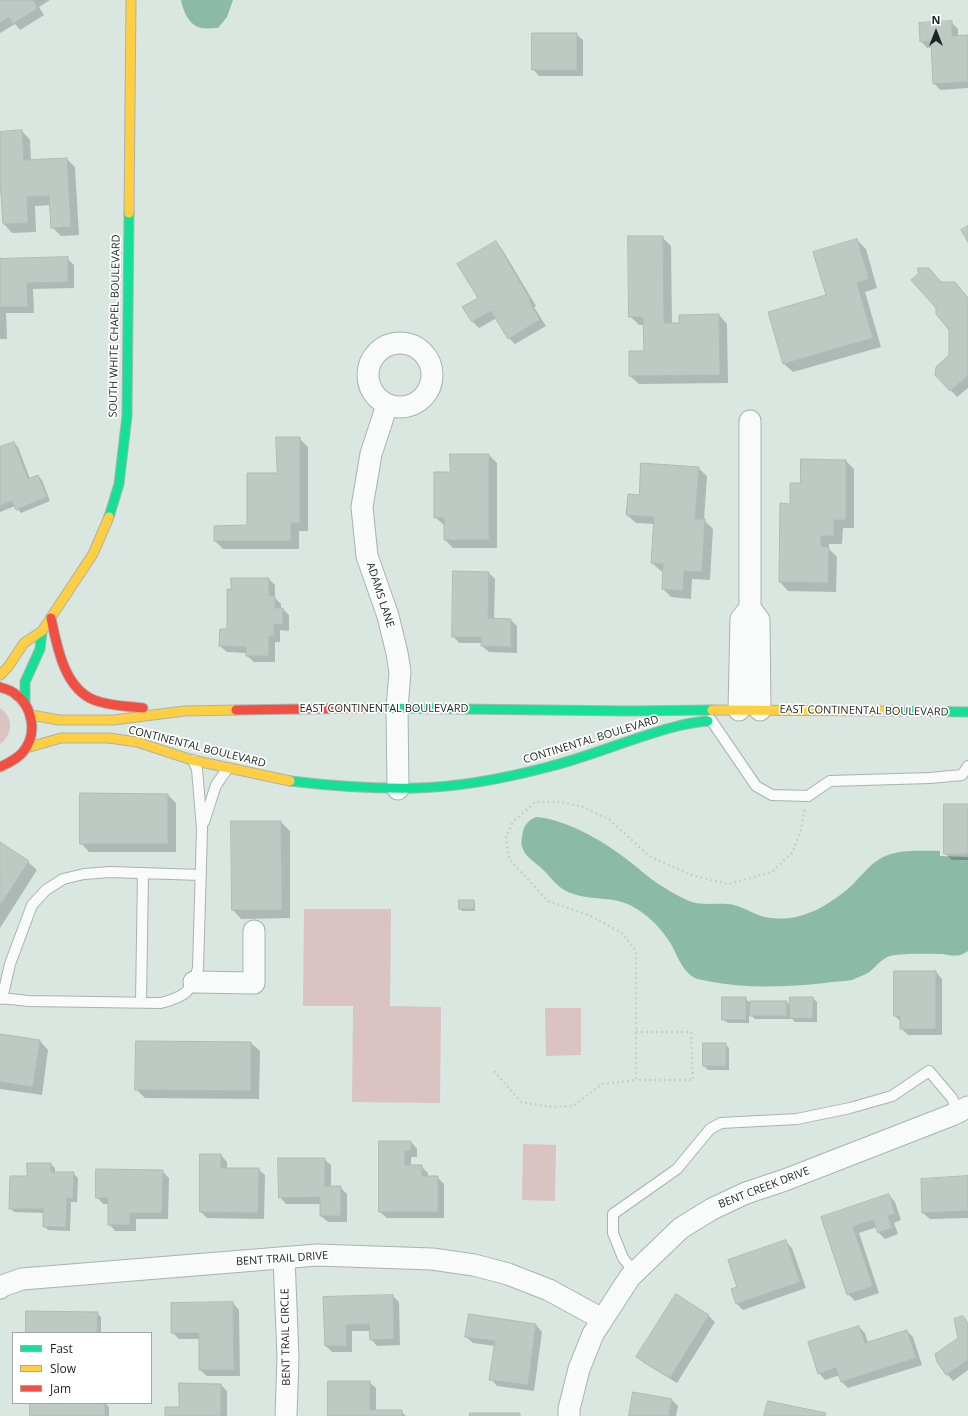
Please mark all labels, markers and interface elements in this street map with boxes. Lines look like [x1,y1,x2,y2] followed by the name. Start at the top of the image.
[916,12,956,52] north arrow
[932,12,940,27] text: N
[107,234,123,418] street label: SOUTH WHITE CHAPEL BOULEVARD
[363,561,397,629] street label: ADAMS LANE
[299,702,469,716] street label: EAST CONTINENTAL BOULEVARD
[779,703,949,719] street label: EAST CONTINENTAL BOULEVARD
[522,713,660,767] street label: CONTINENTAL BOULEVARD
[127,724,267,770] street label: CONTINENTAL BOULEVARD
[717,1165,811,1211] street label: BENT CREEK DRIVE
[235,1249,329,1269] street label: BENT TRAIL DRIVE
[279,1288,293,1386] street label: BENT TRAIL CIRCLE
[12,1332,152,1404] legend
[50,1340,73,1357] text: Fast
[50,1360,76,1377] text: Slow
[50,1380,71,1397] text: Jam

